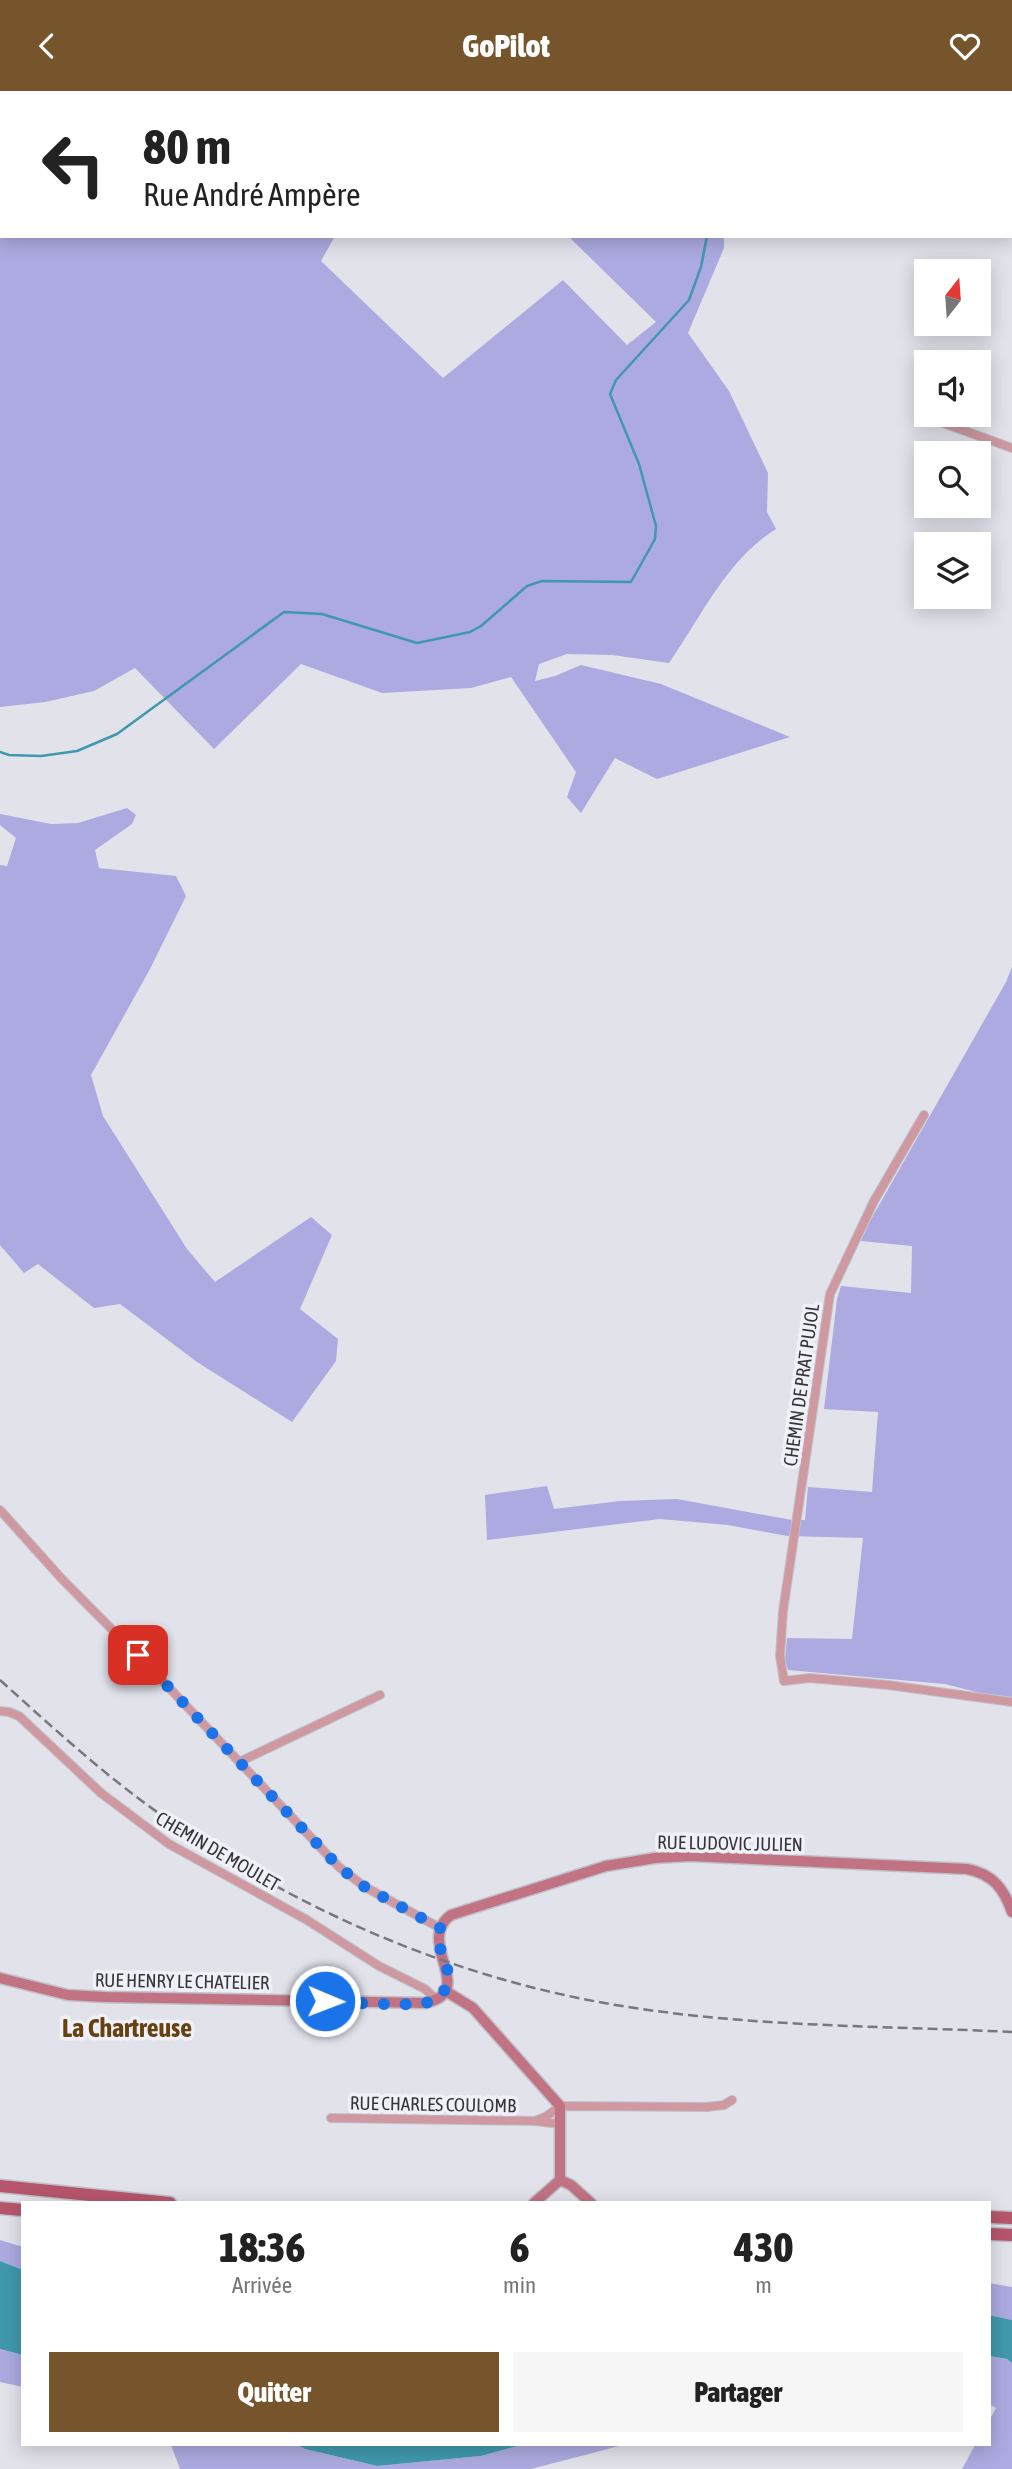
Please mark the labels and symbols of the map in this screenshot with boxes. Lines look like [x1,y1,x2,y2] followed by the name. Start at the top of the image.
[914,259,990,336] north arrow
[779,1302,823,1468] street label: CHEMIN DE PRAT PUJOL
[108,1625,168,1685] pin
[152,1807,284,1896] street label: CHEMIN DE MOULET
[657,1831,803,1855] street label: RUE LUDOVIC JULIEN
[288,1964,362,2038] position arrow
[95,1968,270,1994] street label: RUE HENRY LE CHATELIER
[62,2013,192,2043] district label: La Chartreuse
[350,2092,516,2116] street label: RUE CHARLES COULOMB

